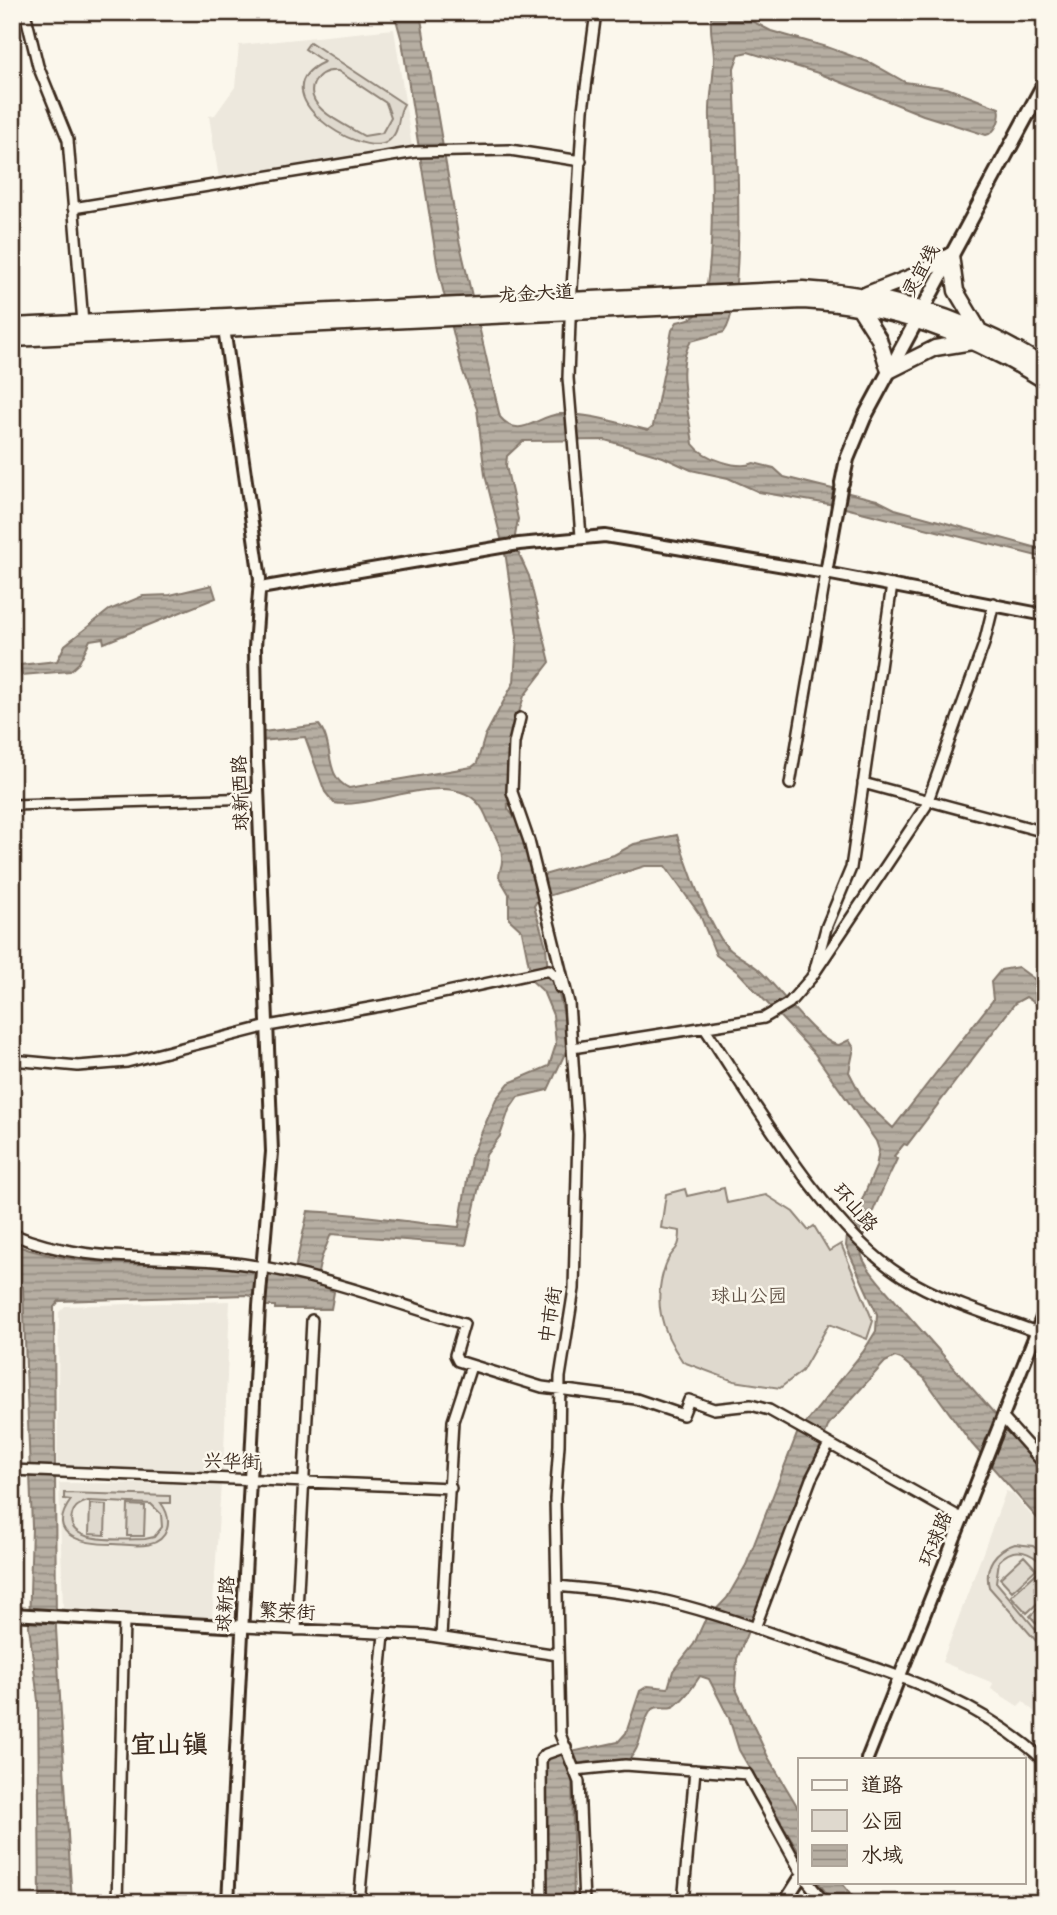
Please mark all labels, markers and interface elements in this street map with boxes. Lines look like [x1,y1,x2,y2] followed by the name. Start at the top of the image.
[897,240,945,302] street label: 灵宜线
[497,281,575,307] street label: 龙金大道
[228,755,254,831] street label: 球新西路
[828,1179,882,1237] street label: 环山路
[535,1285,567,1345] street label: 中市街
[711,1285,787,1308] park label: 球山公园
[203,1450,261,1474] street label: 兴华街
[915,1508,957,1570] street label: 环球路
[213,1575,239,1633] street label: 球新路
[258,1599,316,1625] street label: 繁荣街
[130,1730,208,1761] district label: 宜山镇
[798,1758,1026,1884] legend
[861,1773,903,1798] text: 道路
[861,1809,903,1834] text: 公园
[861,1843,903,1868] text: 水域

